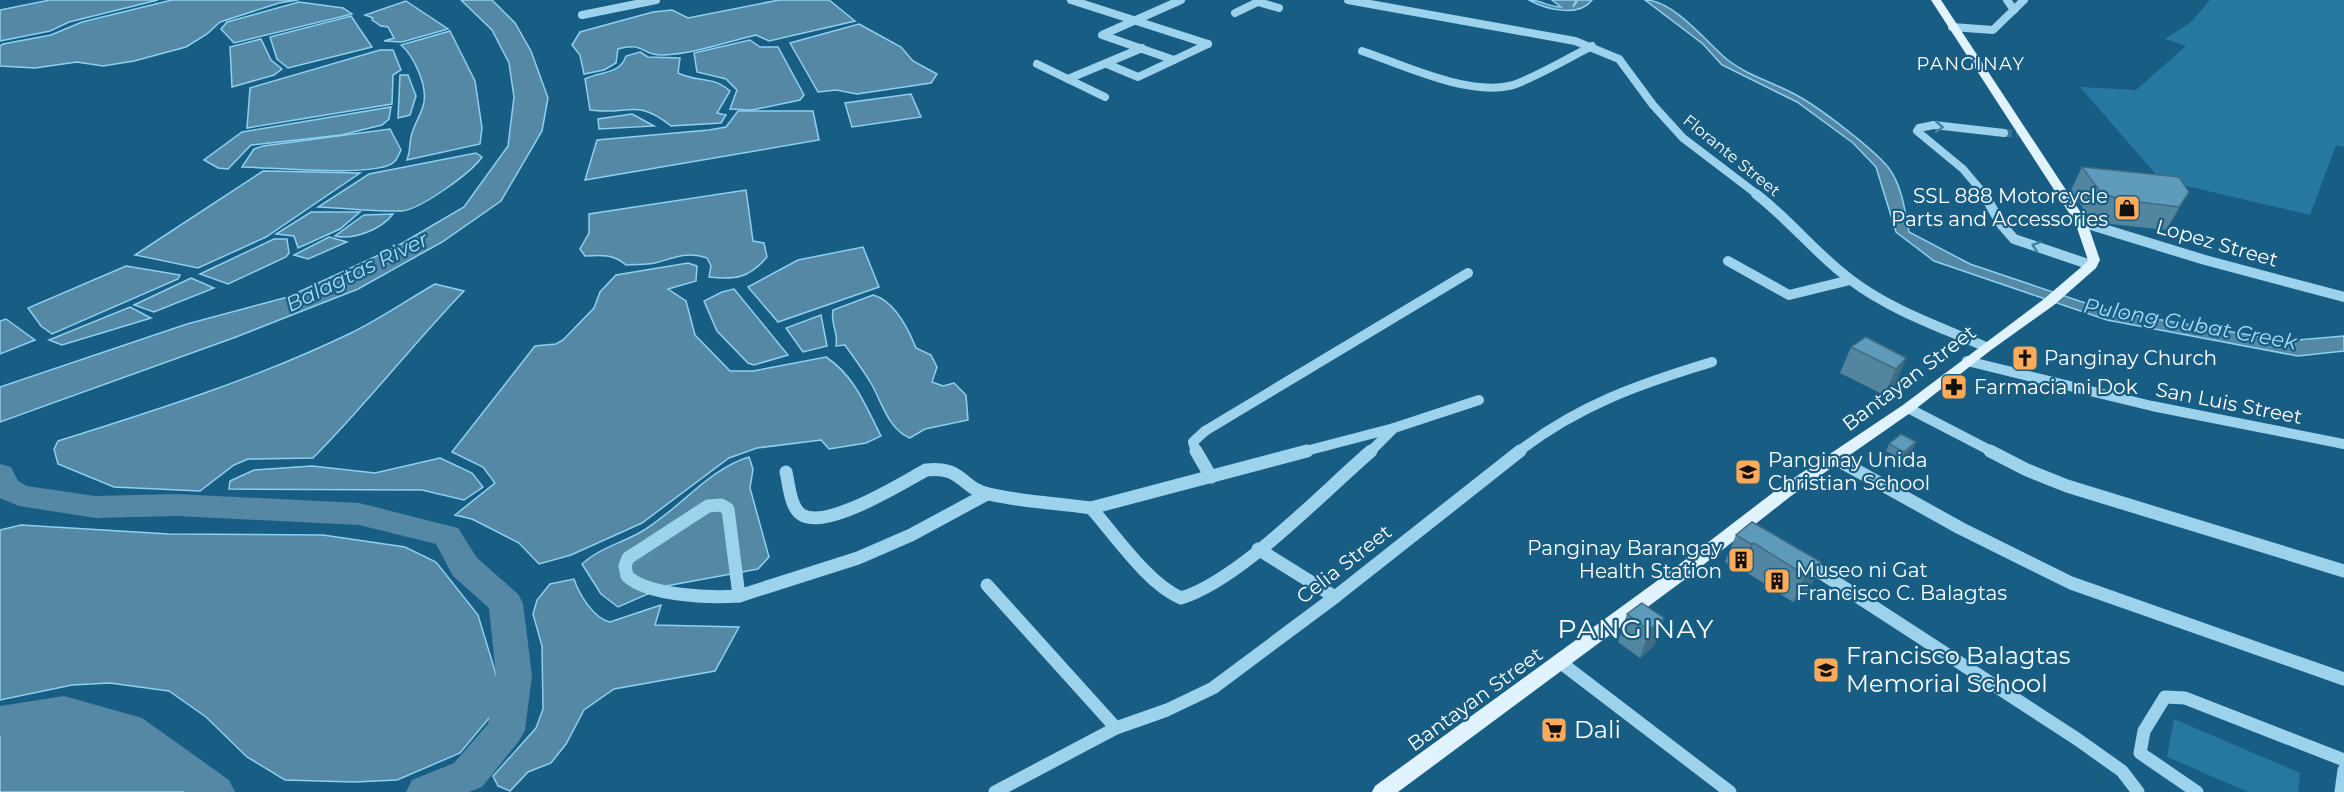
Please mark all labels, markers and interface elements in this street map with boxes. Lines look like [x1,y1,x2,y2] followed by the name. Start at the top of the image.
[1916,53,2026,75] district label: PANGINAY
[1679,111,1784,200] street label: Florante Street
[1935,120,1944,133] one-way arrow
[1891,184,2108,231] place label: SSL 888 Motorcycle Parts and Accessories
[2112,193,2142,223] shop icon: SSL 888 Motorcycle Parts and Accessories
[2153,214,2281,272] street label: Lopez Street
[281,226,433,317] water label: Balagtas River
[2031,241,2042,254] one-way arrow
[2082,292,2300,355] water label: Pulong Gubat Creek
[1837,320,1981,436] street label: Bantayan Street
[2010,343,2040,373] church icon: Panginay Church
[2044,346,2217,370] place label: Panginay Church
[1939,372,1969,402] pharmacy icon: Farmacia ni Dok
[1974,375,2138,399] place label: Farmacia ni Dok
[2154,377,2304,429] street label: San Luis Street
[1768,448,1930,495] place label: Panginay Unida Christian School
[1733,457,1763,487] school or university icon: Panginay Unida Christian School
[1292,519,1396,609] street label: Celia Street
[1527,536,1722,583] place label: Panginay Barangay Health Station
[1726,545,1756,575] building icon: Panginay Barangay Health Station
[1796,558,2007,605] place label: Museo ni Gat Francisco C. Balagtas
[1762,566,1792,596] building icon: Museo ni Gat Francisco C. Balagtas
[1557,612,1715,645] district label: PANGINAY
[1846,641,2071,698] place label: Francisco Balagtas Memorial School
[1403,642,1547,756] street label: Bantayan Street
[1811,655,1841,685] school or university icon: Francisco Balagtas Memorial School
[1539,715,1569,745] supermarket icon: Dali
[1574,715,1621,744] place label: Dali

